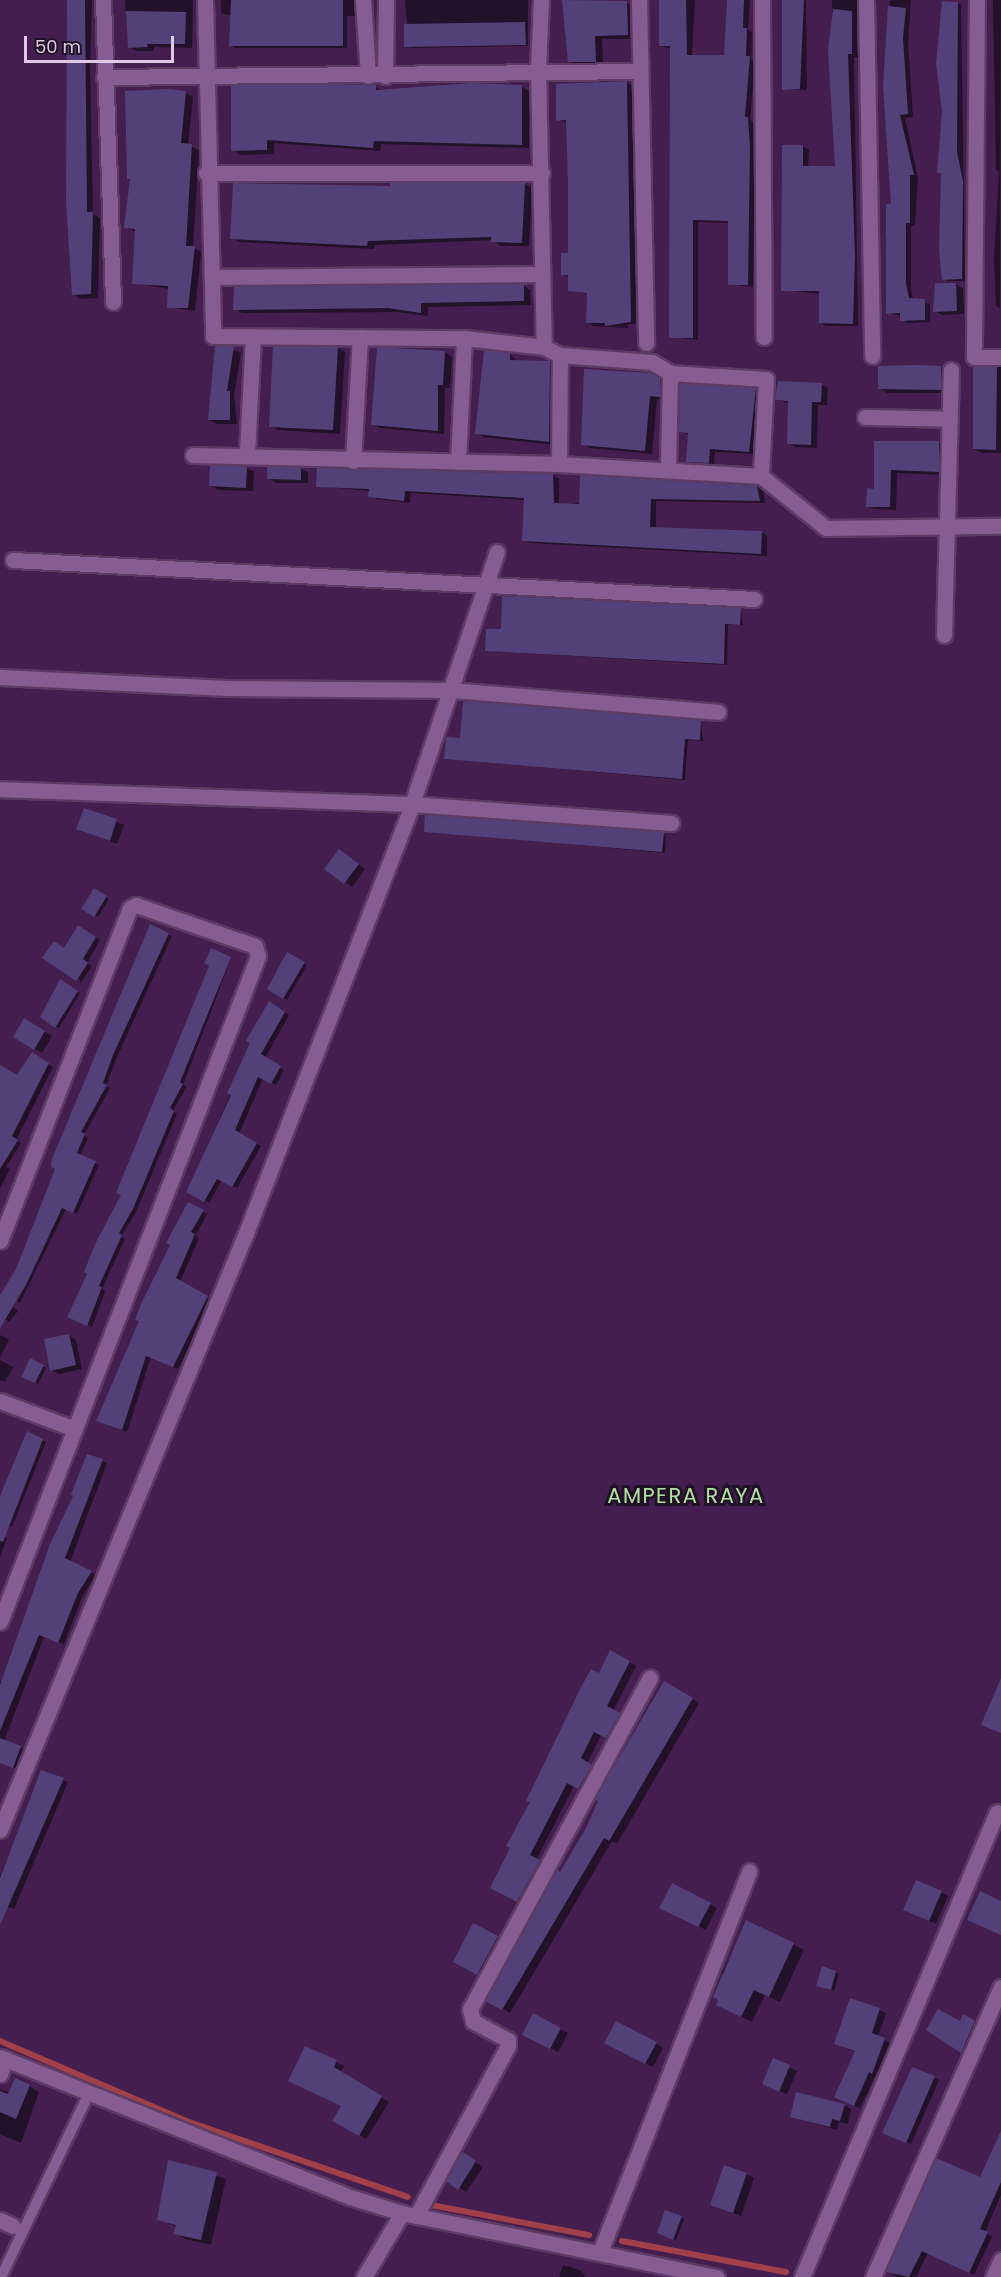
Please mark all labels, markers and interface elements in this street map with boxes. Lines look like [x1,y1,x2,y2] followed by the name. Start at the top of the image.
[27,24,177,62] scale bar
[35,34,81,59] text: 50 m
[607,1483,765,1509] district label: AMPERA RAYA

